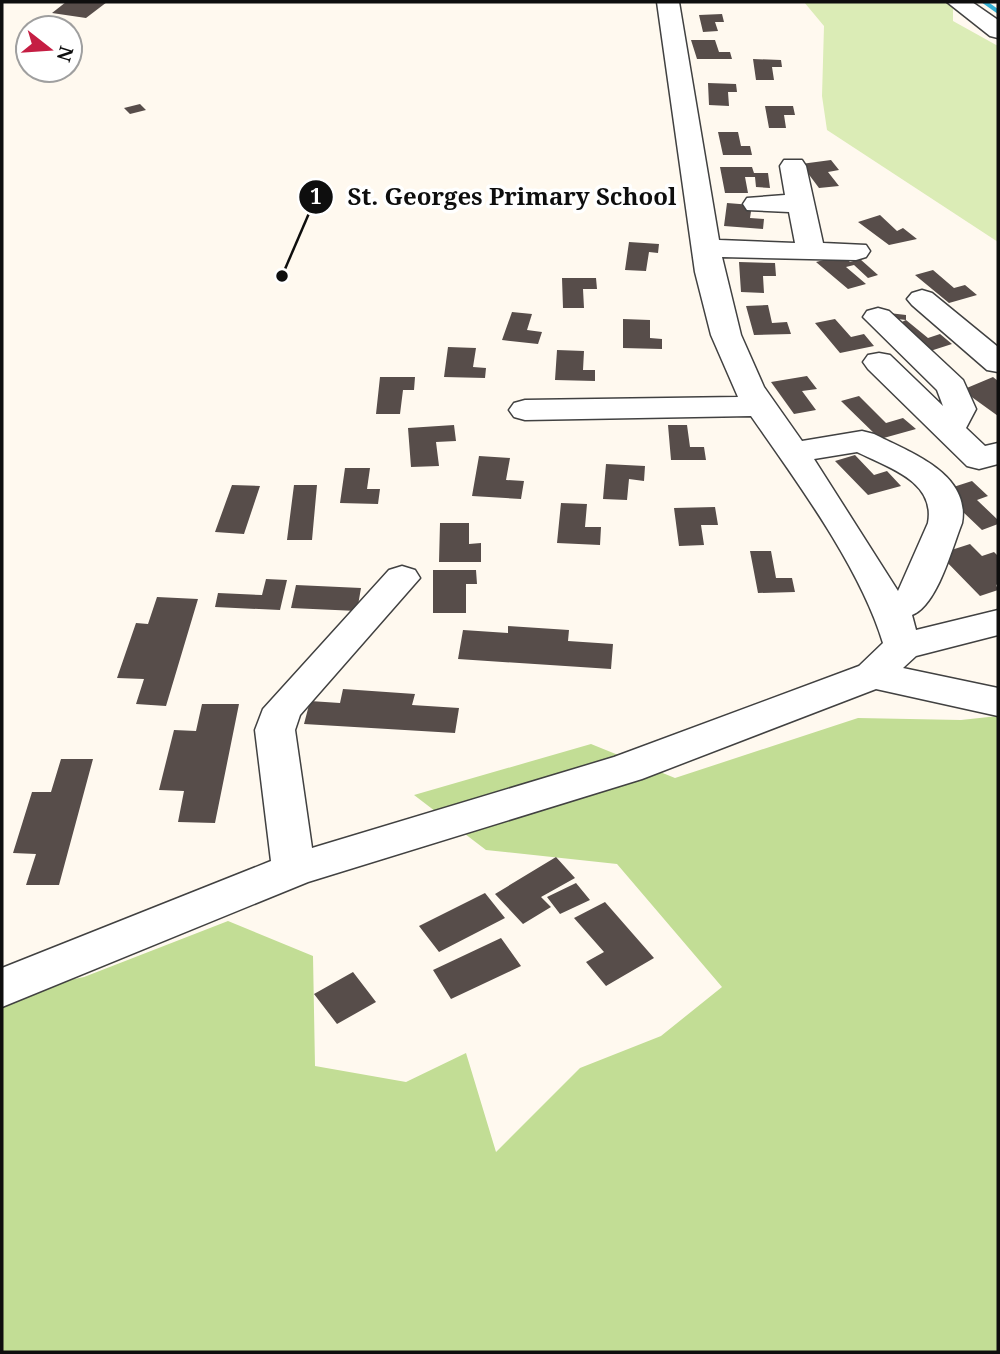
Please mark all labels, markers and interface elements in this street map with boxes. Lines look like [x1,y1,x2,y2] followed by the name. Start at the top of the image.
[14,14,84,84] north arrow
[51,43,80,65] text: N
[298,175,690,220] callout: St. Georges Primary School
[348,179,677,212] text: St. Georges Primary School
[310,182,322,210] text: 1

